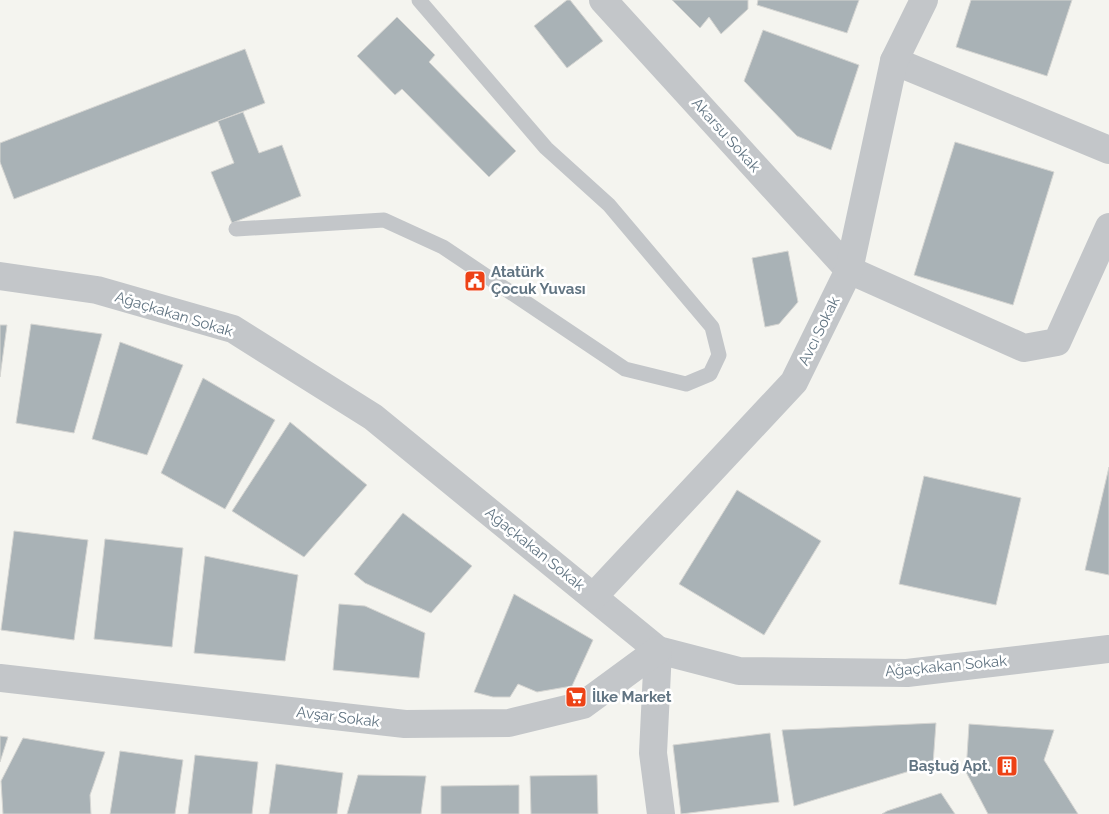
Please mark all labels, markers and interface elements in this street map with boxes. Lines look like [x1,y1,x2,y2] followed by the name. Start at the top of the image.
[688,94,764,176] street label: Akarsu Sokak
[491,263,586,298] place label: Atatürk Çocuk Yuvası
[463,269,487,293] public building icon: Atatürk Çocuk Yuvası
[113,287,235,341] street label: Ağaçkakan Sokak
[795,293,843,369] street label: Avcı Sokak
[482,503,588,595] street label: Ağaçkakan Sokak
[884,652,1008,680] street label: Ağaçkakan Sokak
[564,685,588,709] supermarket icon: İlke Market
[592,688,672,706] place label: İlke Market
[295,703,381,731] street label: Avşar Sokak
[995,754,1019,778] building icon: Baştuğ Apt.
[909,757,991,775] place label: Baştuğ Apt.

